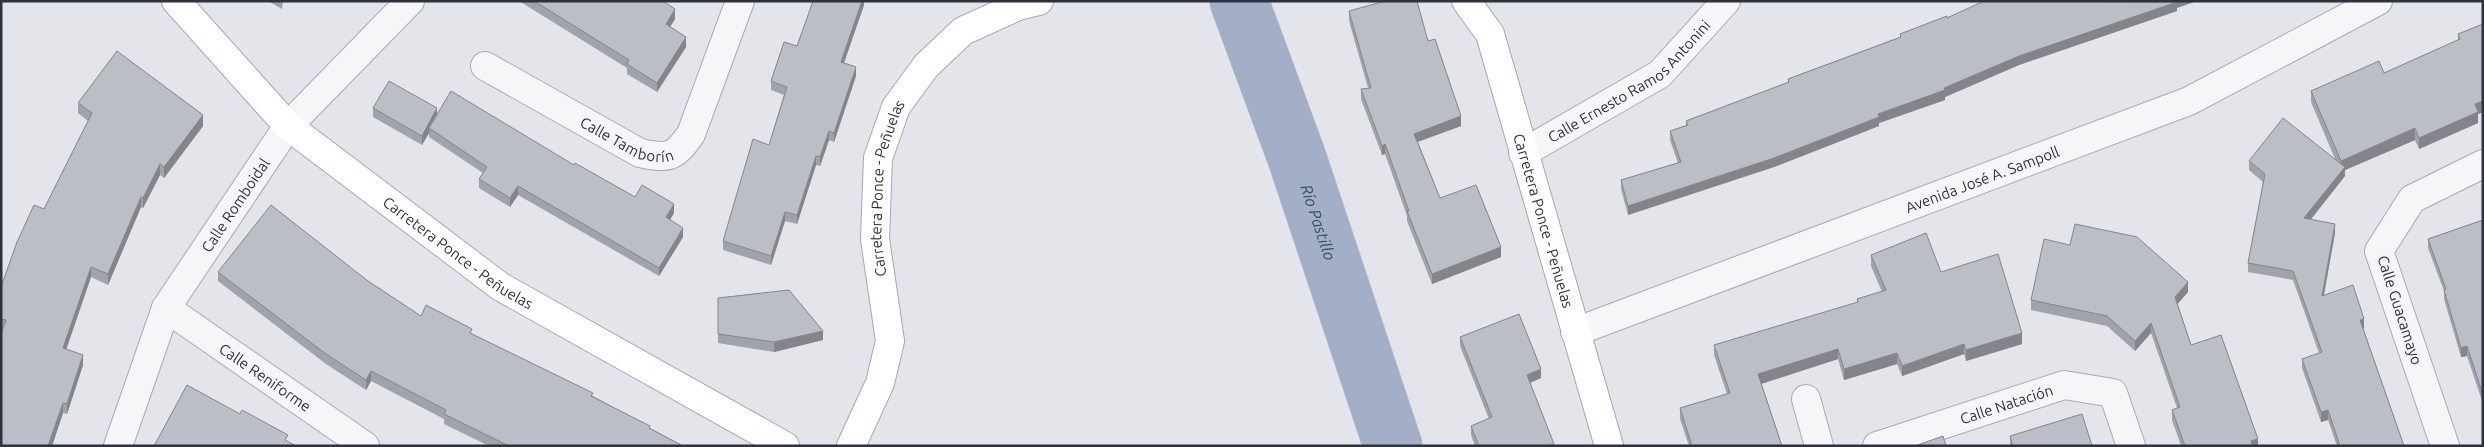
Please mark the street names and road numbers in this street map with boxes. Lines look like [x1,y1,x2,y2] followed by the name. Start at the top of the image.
[1545,16,1713,145] street label: Calle Ernesto Ramos Antonini
[866,96,907,278] street label: Carretera Ponce - Peñuelas
[577,113,675,165] street label: Calle Tamborín
[1511,131,1577,310] street label: Carretera Ponce - Peñuelas
[1903,142,2061,215] street label: Avenida José A. Sampoll
[198,155,272,255] street label: Calle Romboidal
[380,193,536,312] street label: Carretera Ponce - Peñuelas
[2374,253,2426,367] street label: Calle Guacamayo
[216,339,315,415] street label: Calle Reniforme
[1958,381,2055,427] street label: Calle Natación

